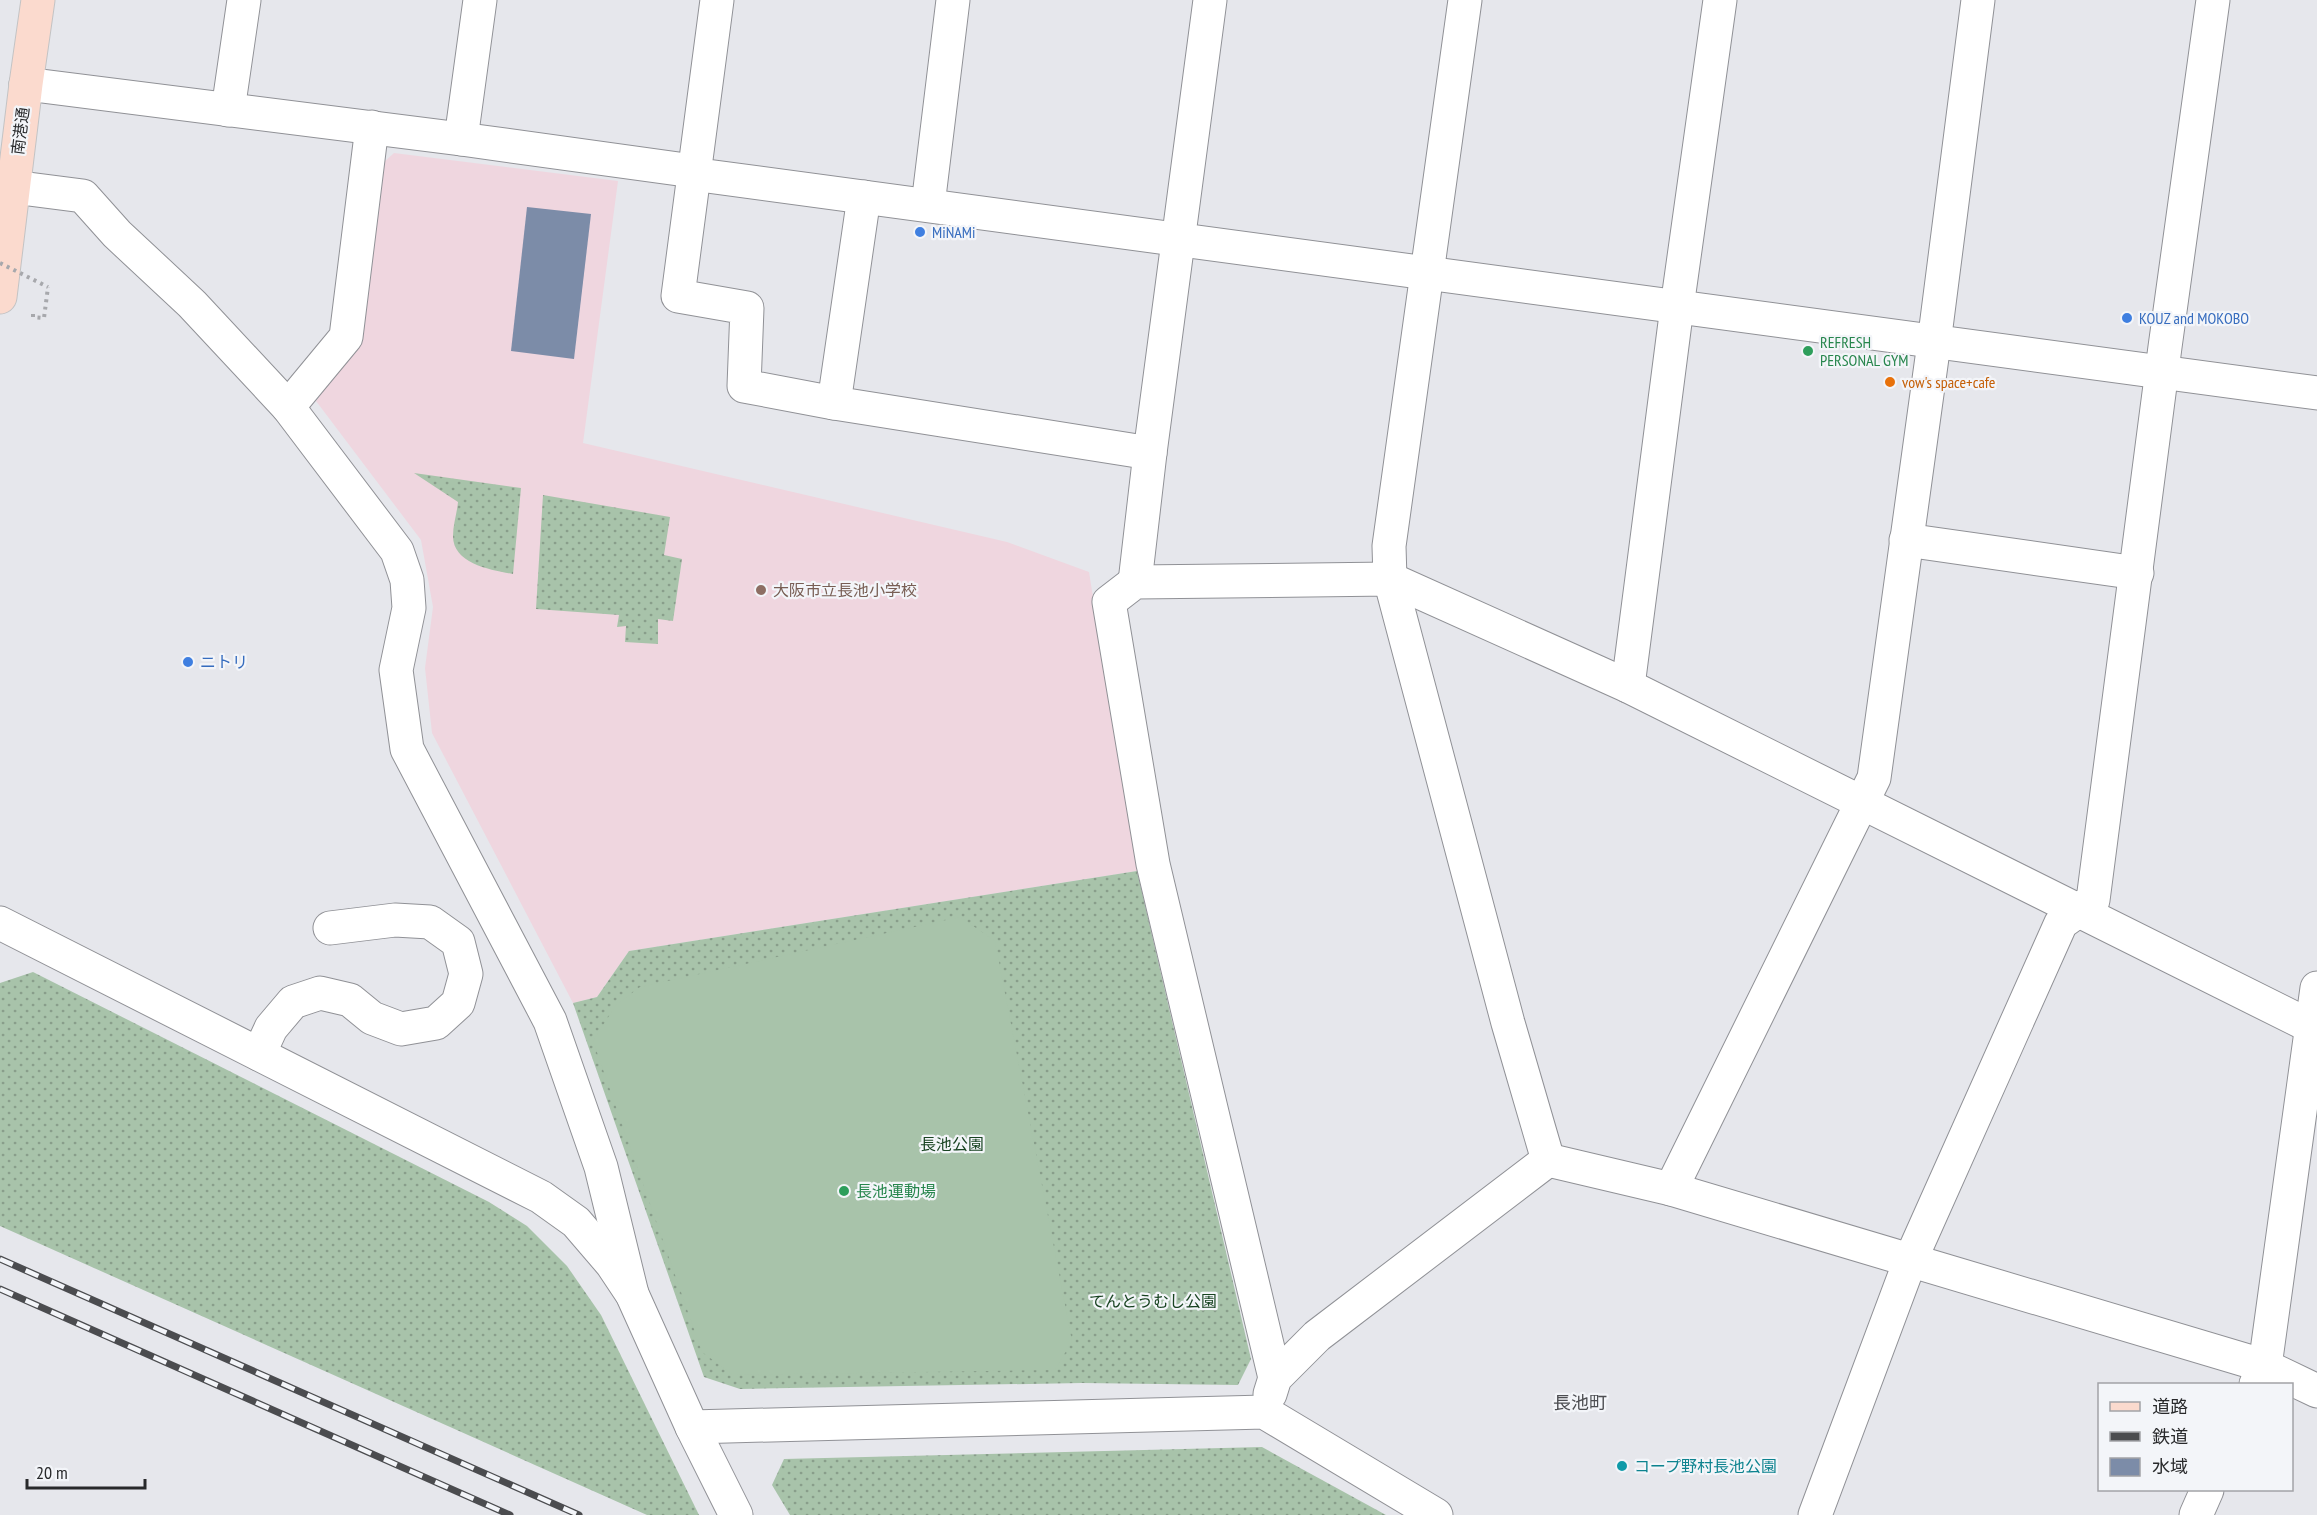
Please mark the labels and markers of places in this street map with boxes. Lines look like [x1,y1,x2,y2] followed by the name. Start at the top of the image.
[932,222,976,242] place label: MiNAMi
[913,225,927,239] marker: MiNAMi
[2139,308,2249,328] place label: KOUZ and MOKOBO
[2120,311,2134,325] marker: KOUZ and MOKOBO
[1820,332,1908,370] place label: REFRESH PERSONAL GYM
[1801,344,1815,358] marker: REFRESH PERSONAL GYM
[1902,372,1995,392] place label: vow's space+cafe
[1883,375,1897,389] marker: vow's space+cafe
[773,580,917,600] place label: 大阪市立長池小学校
[754,583,768,597] marker: 大阪市立長池小学校
[200,652,248,672] place label: ニトリ
[181,655,195,669] marker: ニトリ
[856,1181,936,1201] place label: 長池運動場
[837,1184,851,1198] marker: 長池運動場
[1634,1456,1777,1476] place label: コープ野村長池公園
[1615,1459,1629,1473] marker: コープ野村長池公園

